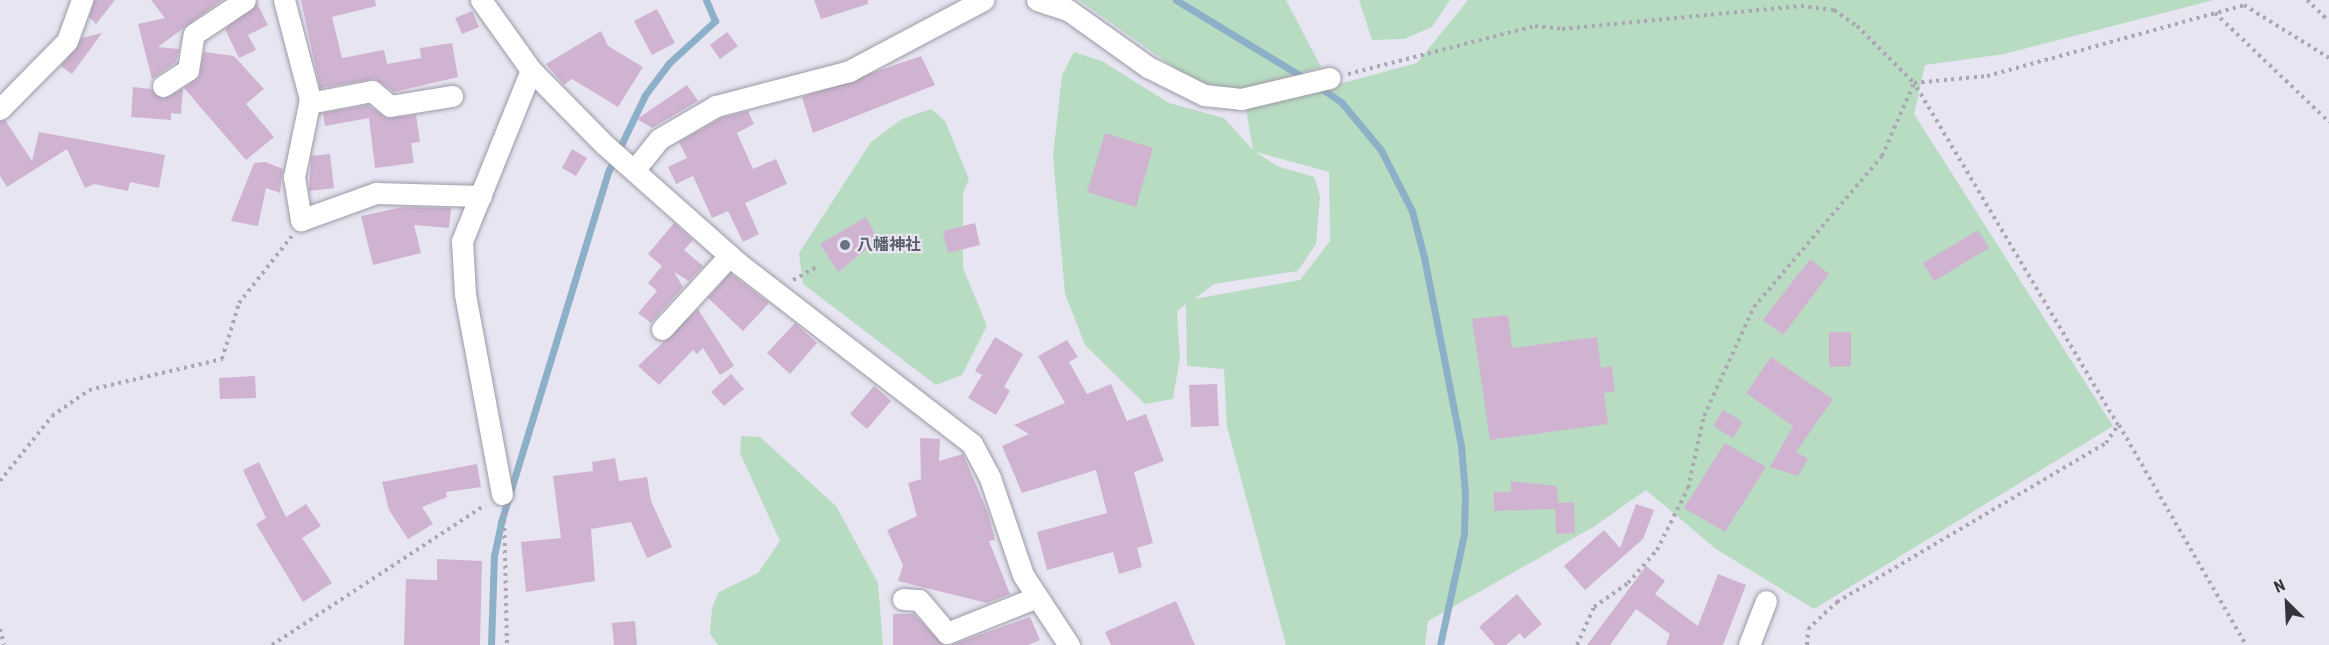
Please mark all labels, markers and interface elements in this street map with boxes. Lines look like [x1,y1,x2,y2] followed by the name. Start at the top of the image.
[857,235,921,255] place label: 八幡神社
[838,238,852,252] marker: 八幡神社
[2257,573,2317,633] north arrow
[2271,575,2288,597] text: N

